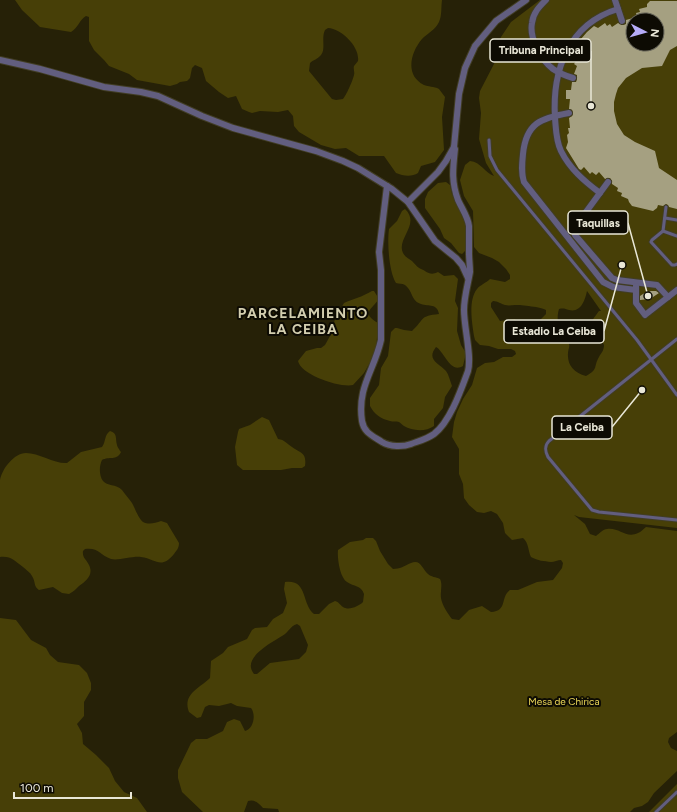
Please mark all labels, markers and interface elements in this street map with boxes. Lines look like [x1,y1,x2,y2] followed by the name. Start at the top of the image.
[625,12,665,52] north arrow
[648,28,661,38] text: N
[490,39,591,62] callout: Tribuna Principal
[499,44,584,57] text: Tribuna Principal
[568,211,628,234] callout: Taquillas
[576,217,620,230] text: Taquillas
[238,305,368,338] district label: PARCELAMIENTO LA CEIBA
[504,320,604,343] callout: Estadio La Ceiba
[512,325,596,338] text: Estadio La Ceiba
[552,416,612,439] callout: La Ceiba
[560,421,604,434] text: La Ceiba
[528,695,600,708] park label: Mesa de Chirica
[14,774,131,800] scale bar
[20,781,54,795] text: 100 m

